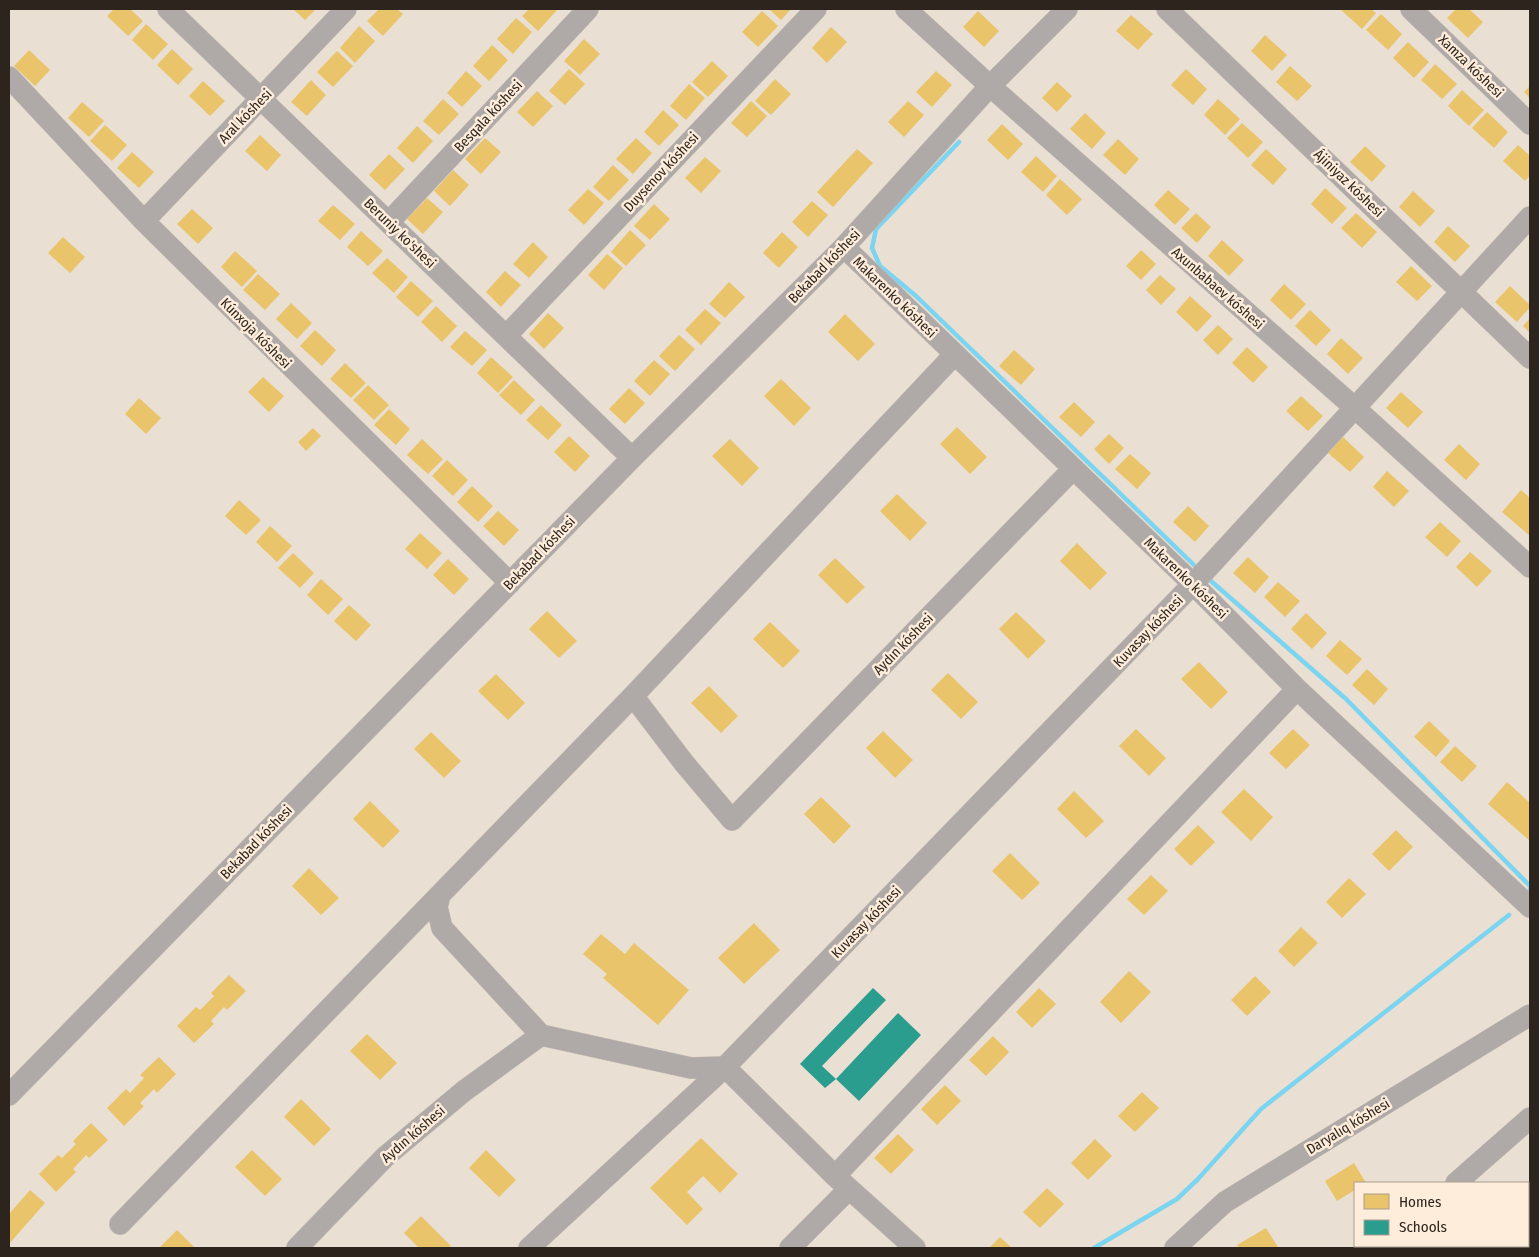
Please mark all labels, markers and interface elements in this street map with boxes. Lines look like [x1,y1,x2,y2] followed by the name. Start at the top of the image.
[1435,31,1507,101] street label: Xamza kóshesi
[451,77,526,156] street label: Besqala kóshesi
[215,86,275,147] street label: Aral kóshesi
[620,129,702,216] street label: Duysenov kóshesi
[1310,145,1388,221] street label: Ájiniyaz kóshesi
[360,195,439,272] street label: Beruniy ko'shesi
[785,226,864,307] street label: Bekabad kóshesi
[1168,244,1267,333] street label: Axunbabaev kóshesi
[849,253,940,341] street label: Makarenko kóshesi
[217,295,294,372] street label: Kúnxoja kóshesi
[500,513,579,594] street label: Bekabad kóshesi
[1140,534,1231,622] street label: Makarenko kóshesi
[1110,592,1187,671] street label: Kuvasay kóshesi
[870,610,937,679] street label: Aydın kóshesi
[217,802,296,883] street label: Bekabad kóshesi
[828,883,905,962] street label: Kuvasay kóshesi
[1304,1095,1393,1158] street label: Daryalıq kóshesi
[378,1102,449,1167] street label: Aydın kóshesi
[1354,1182,1529,1247] legend
[1399,1193,1441,1211] text: Homes
[1399,1218,1447,1236] text: Schools

